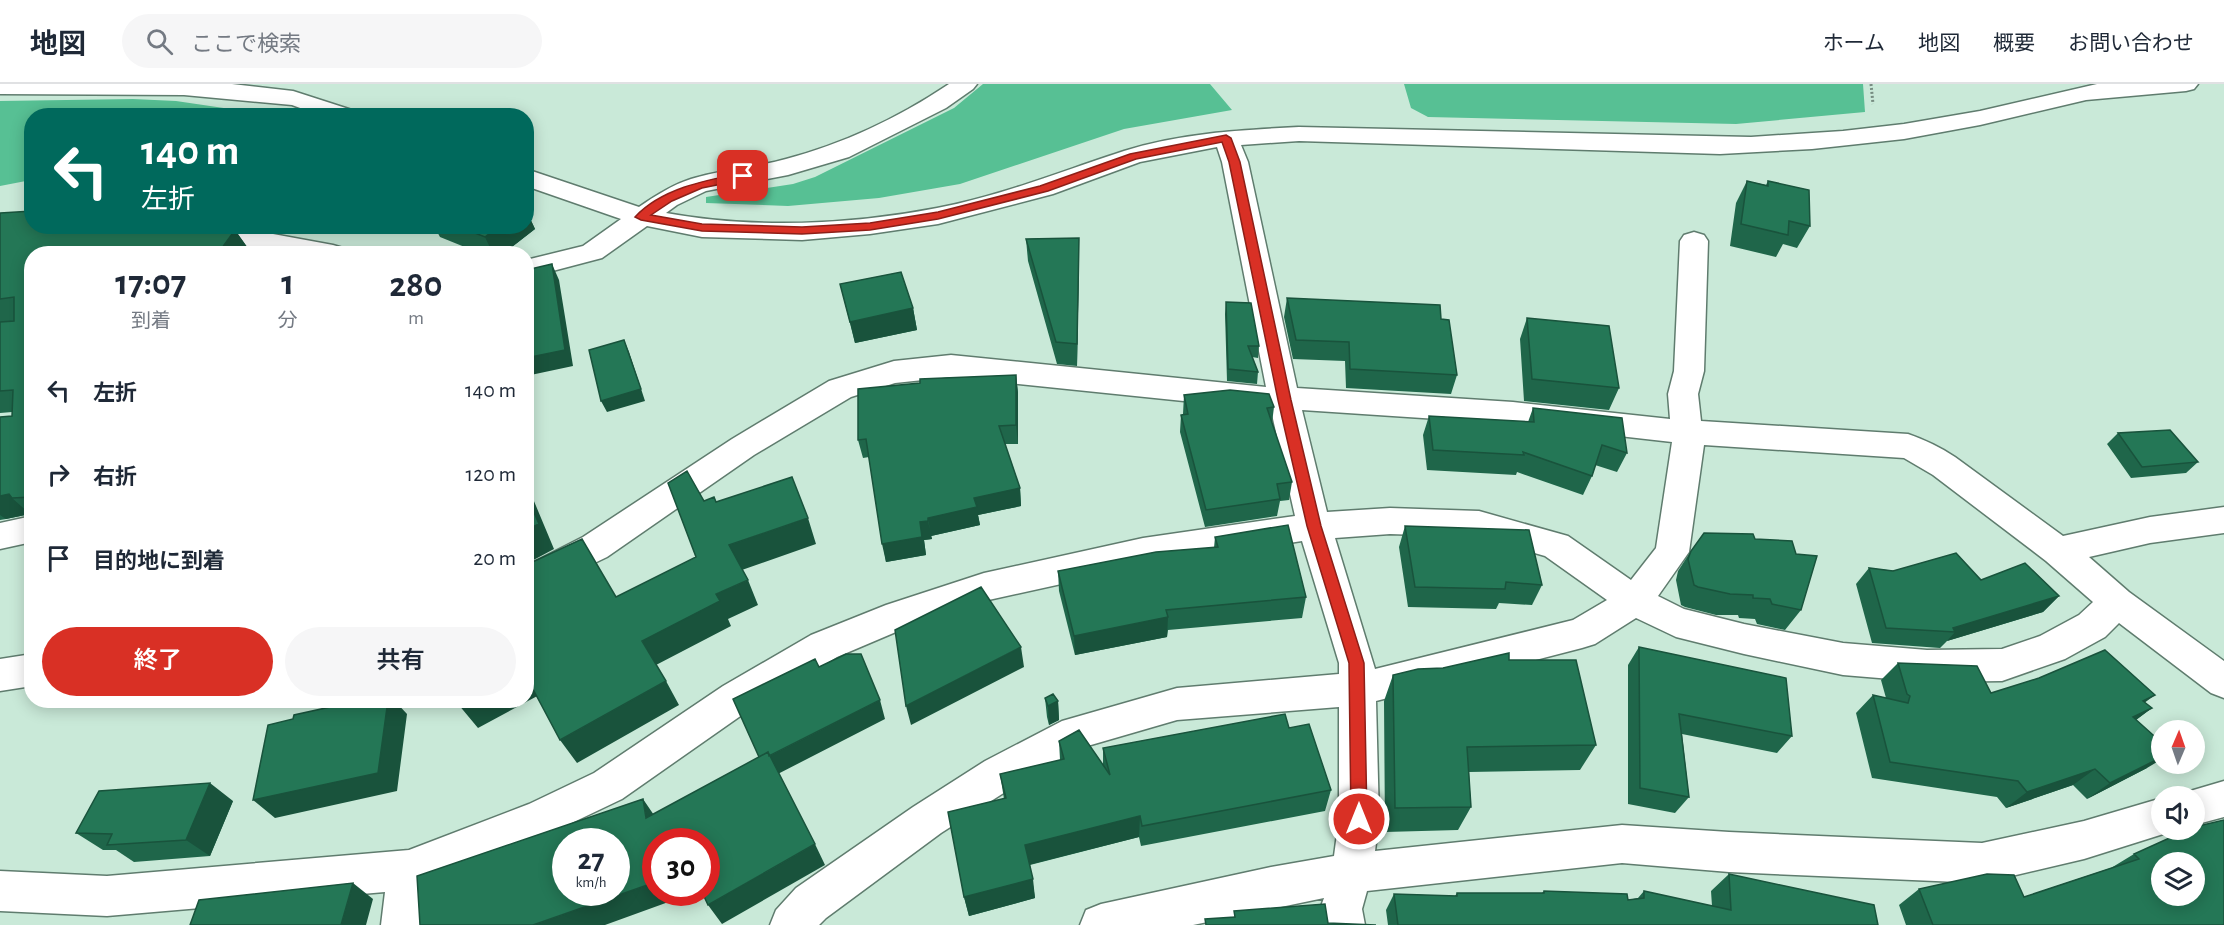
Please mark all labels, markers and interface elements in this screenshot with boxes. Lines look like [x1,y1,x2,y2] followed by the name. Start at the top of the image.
[122,14,542,68] search box
[143,25,176,58] icon: search
[30,31,86,59] text: 地図
[191,33,301,55] text: ここで検索
[1823,33,1885,54] text: ホーム
[1918,33,1960,54] text: 地図
[1993,33,2035,54] text: 概要
[2068,33,2194,54] text: お問い合わせ
[141,130,239,172] text: 140 m
[42,132,120,210] icon: left
[717,150,768,201] pin
[726,159,759,192] icon: arrive
[141,186,195,213] text: 左折
[115,265,186,301] text: 17:07
[281,265,294,301] text: 1
[389,267,443,303] text: 280
[408,308,424,328] text: m
[131,311,171,331] text: 到着
[278,311,298,331] text: 分
[42,374,75,407] icon: left
[465,379,516,401] text: 140 m
[93,382,137,404] text: 左折
[42,458,75,491] icon: right
[466,463,516,485] text: 120 m
[93,466,137,488] text: 右折
[42,542,75,575] icon: arrive
[473,547,516,569] text: 20 m
[93,550,225,572] text: 目的地に到着
[42,627,273,696] button: 終了
[285,627,516,696] button: 共有
[2151,720,2205,774] north arrow
[2151,720,2205,906] map controls
[2151,786,2205,840] button: sound
[1327,787,1391,851] position arrow
[642,828,720,906] speed limit sign: 30
[577,845,605,875] text: 27
[2151,852,2205,906] button: layers
[576,875,606,890] text: km/h

